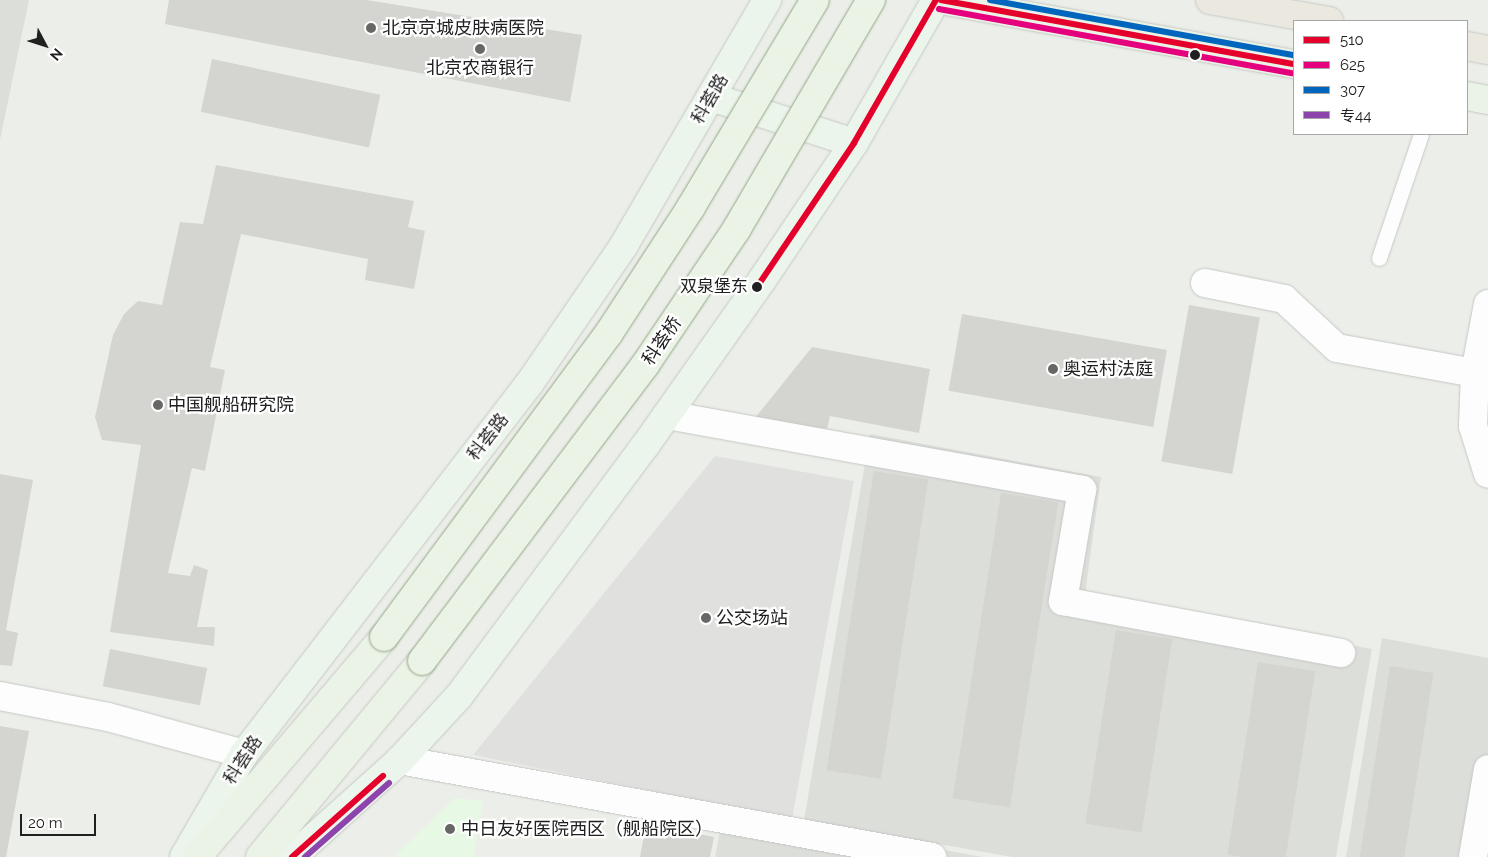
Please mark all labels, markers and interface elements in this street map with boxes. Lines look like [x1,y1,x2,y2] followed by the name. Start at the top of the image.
[382,17,544,39] place label: 北京京城皮肤病医院
[20,20,70,70] north arrow
[1293,20,1468,135] legend
[364,21,378,35] marker: 北京京城皮肤病医院
[1340,31,1364,49] text: 510
[474,43,486,55] marker: 北京农商银行
[47,45,66,64] text: N
[1190,50,1200,60] unlabelled marker
[1340,56,1365,74] text: 625
[426,57,534,79] place label: 北京农商银行
[687,70,733,128] street label: 科荟路
[1340,81,1365,99] text: 307
[1340,107,1371,125] text: 专44
[680,277,748,297] place label: 双泉堡东
[752,282,762,292] marker: 双泉堡东
[638,313,686,369] street label: 科荟桥
[1063,358,1153,380] place label: 奥运村法庭
[1047,363,1059,375] marker: 奥运村法庭
[168,394,294,416] place label: 中国舰船研究院
[152,399,164,411] marker: 中国舰船研究院
[463,409,513,465] street label: 科荟路
[716,607,788,629] place label: 公交场站
[700,612,712,624] marker: 公交场站
[219,731,267,789] street label: 科荟路
[22,804,99,836] scale bar
[28,814,63,832] text: 20 m
[461,818,713,840] place label: 中日友好医院西区（舰船院区）
[443,822,457,836] marker: 中日友好医院西区（舰船院区）

